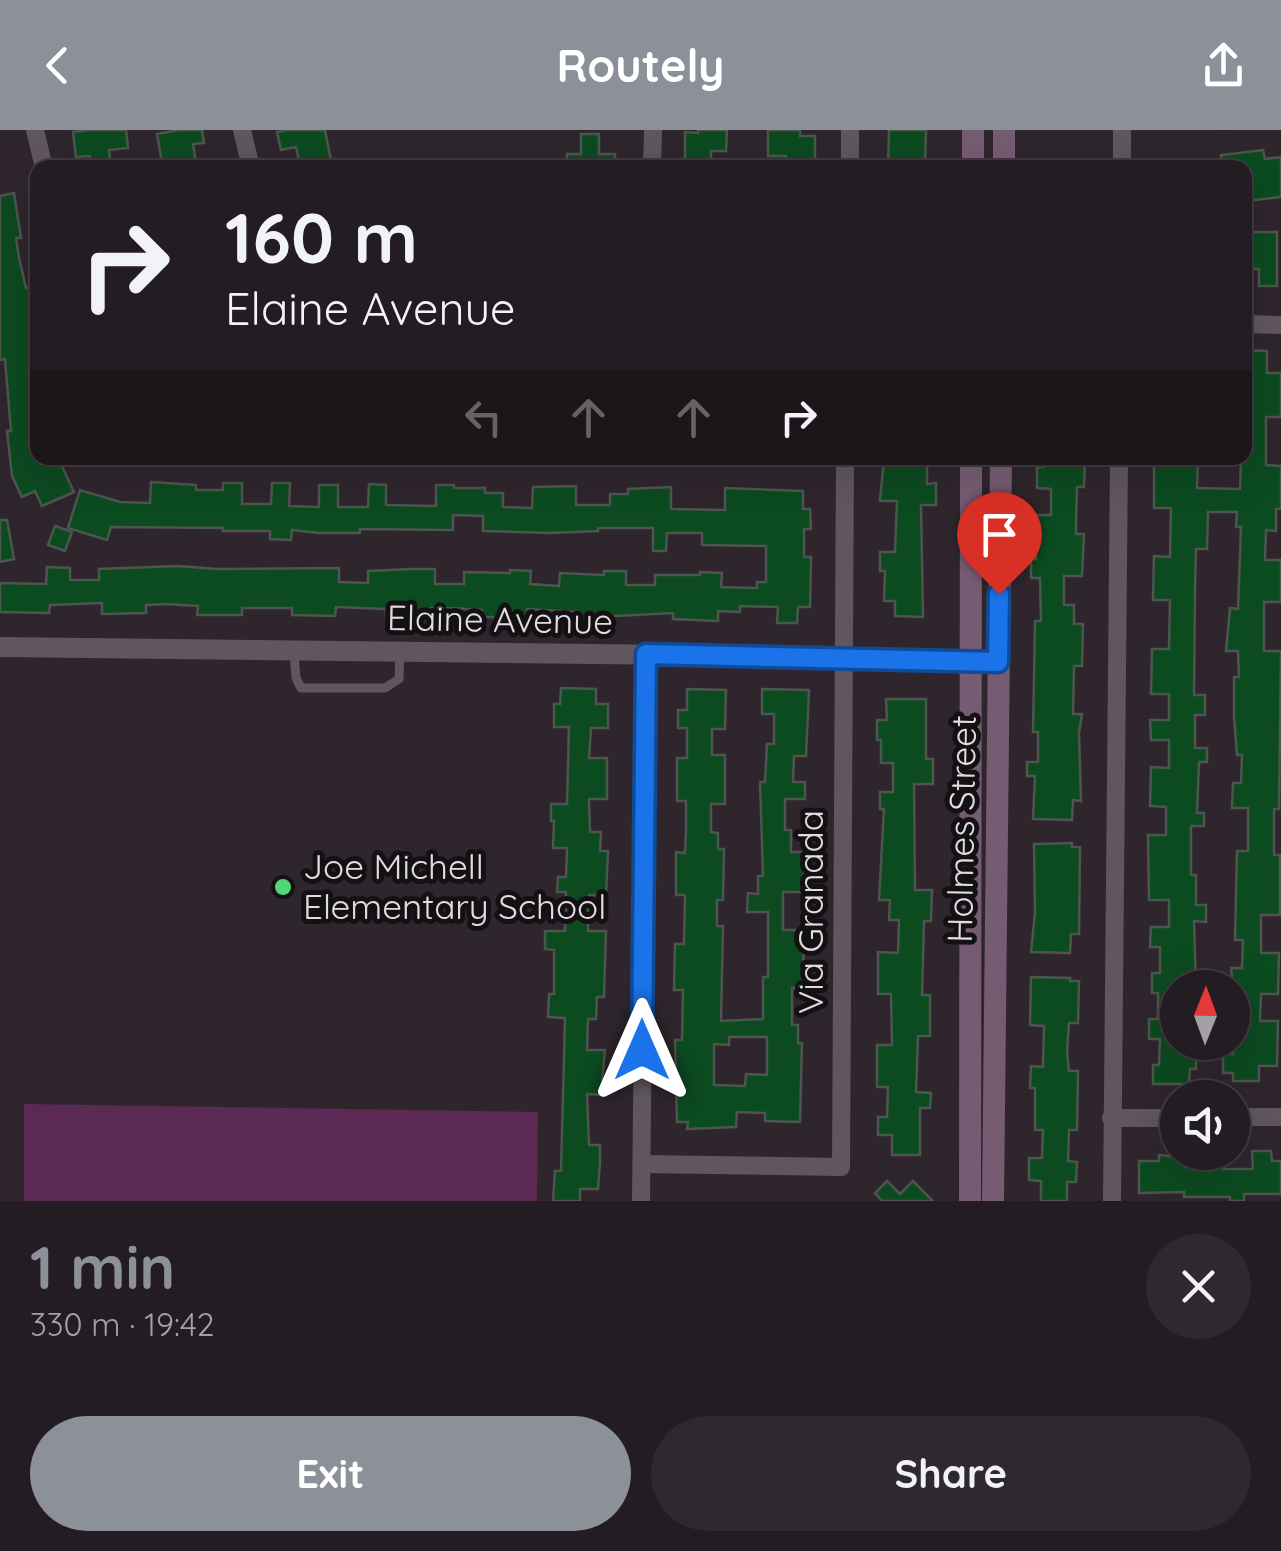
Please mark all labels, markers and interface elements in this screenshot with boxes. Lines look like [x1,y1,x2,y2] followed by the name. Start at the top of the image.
[557,37,724,93] text: Routely
[30,38,85,93] icon: back
[1196,38,1251,93] icon: share
[225,193,418,281] text: 160 m
[60,200,190,330] icon: right
[225,280,515,336] text: Elaine Avenue
[456,390,511,445] icon: left
[561,390,616,445] icon: ahead
[666,390,721,445] icon: ahead
[771,390,826,445] icon: right
[957,492,1042,595] pin
[972,507,1027,562] icon: arrive
[387,595,613,643] street label: Elaine Avenue
[937,715,985,943] street label: Holmes Street
[788,810,832,1014] street label: Via Granada
[303,844,606,928] place label: Joe Michell Elementary School
[272,876,294,898] marker: Joe Michell Elementary School
[1160,970,1250,1060] north arrow
[1160,970,1250,1170] map controls
[590,998,694,1102] position arrow
[1160,1080,1250,1170] button: sound
[30,1229,175,1304] text: 1 min
[1146,1234,1251,1339] button: close
[30,1304,214,1344] text: 330 m · 19:42
[30,1416,631,1531] button: Exit
[651,1416,1251,1531] button: Share

